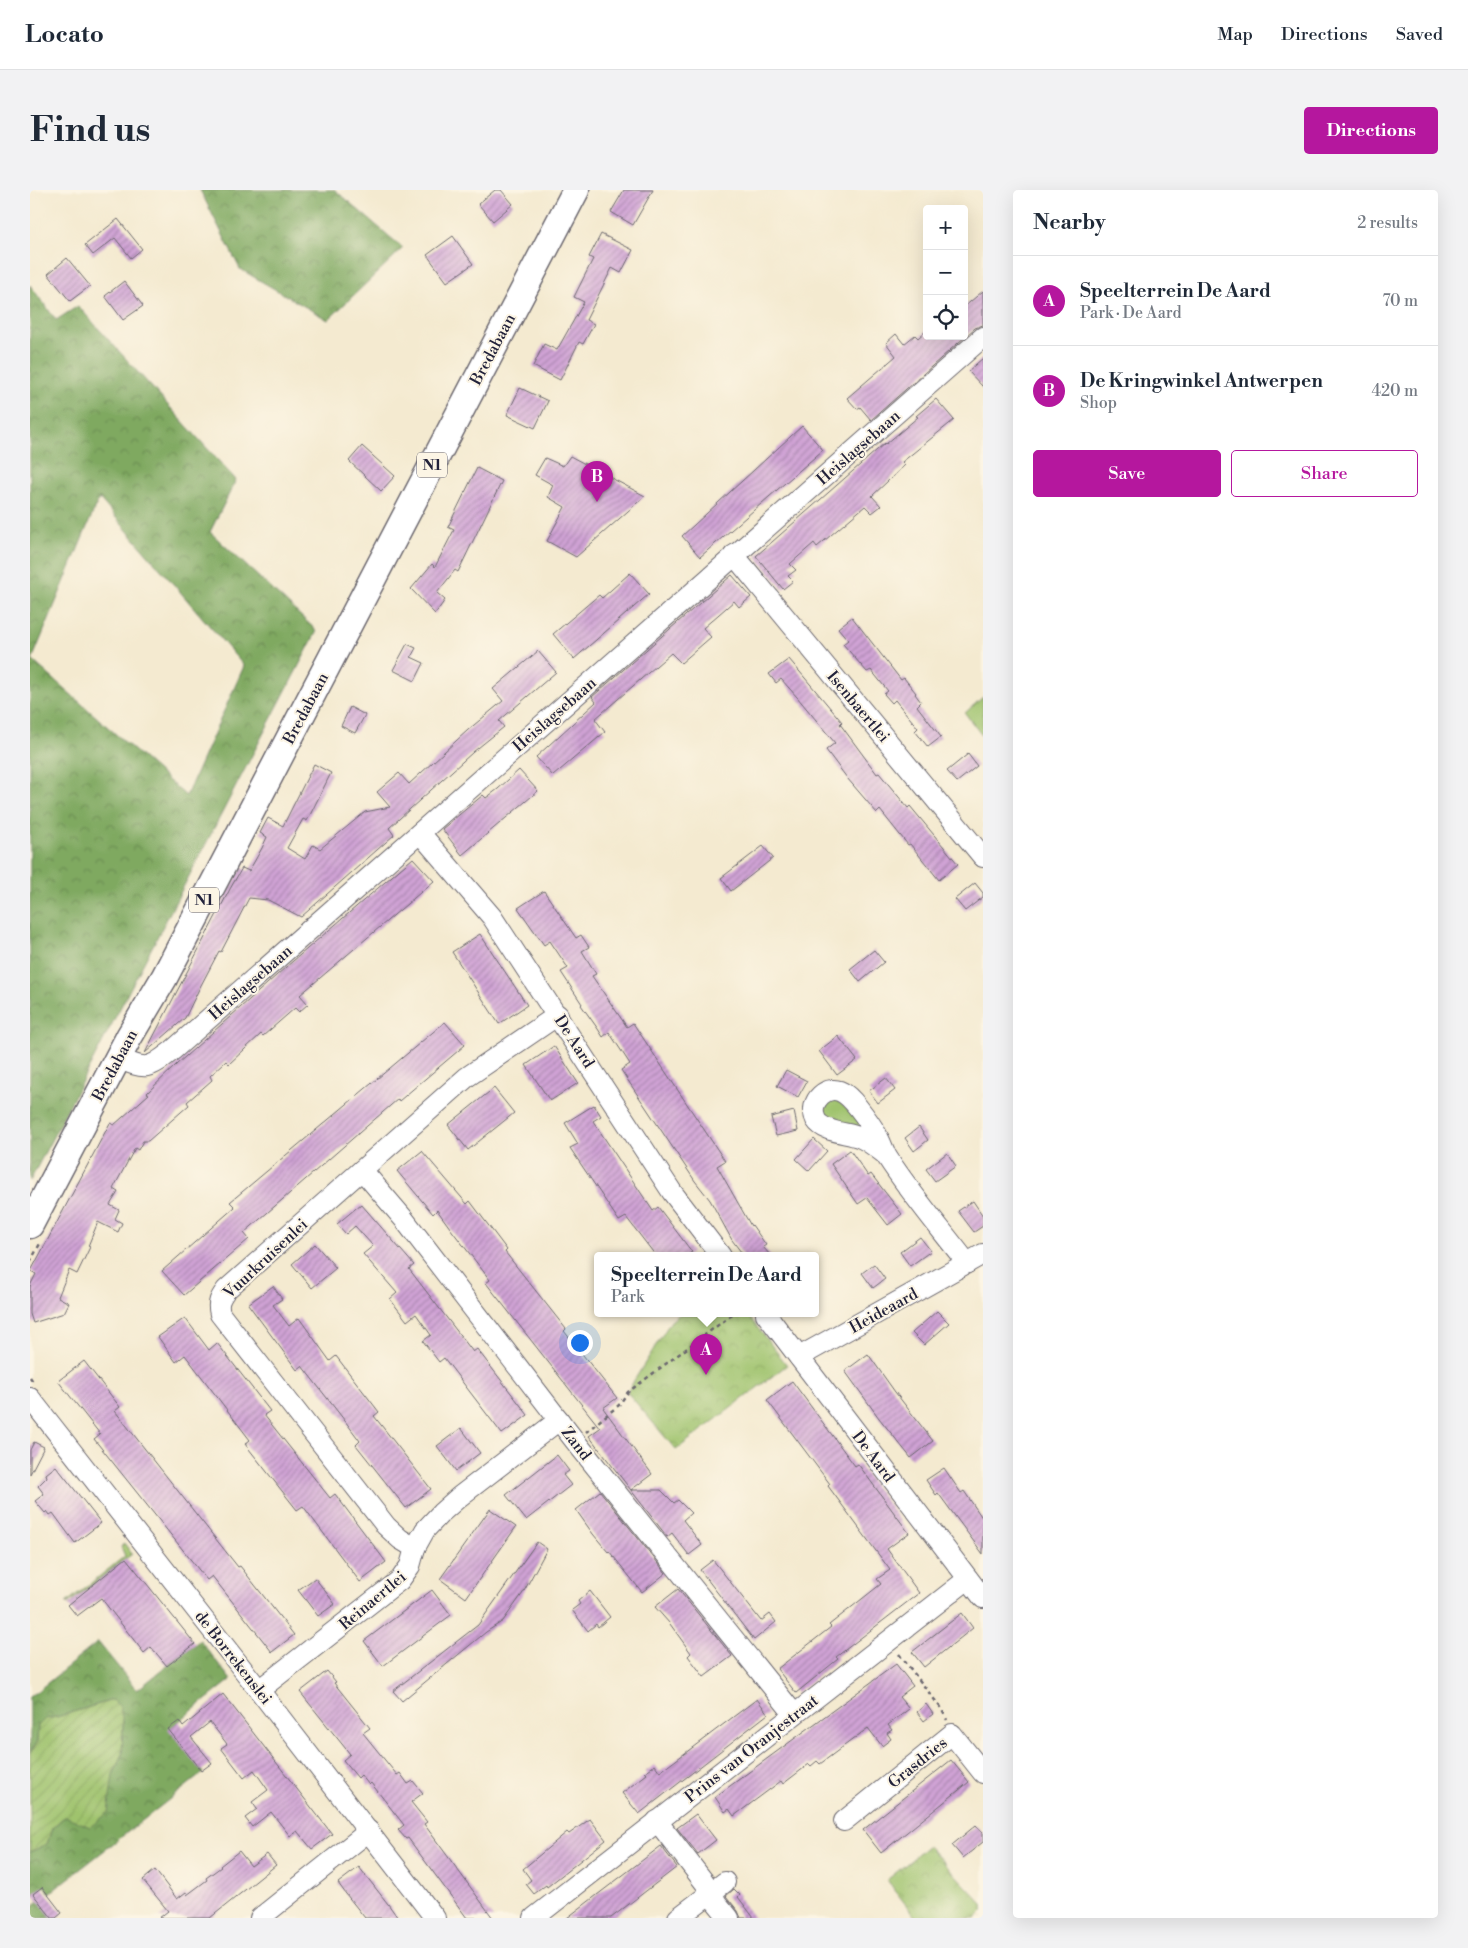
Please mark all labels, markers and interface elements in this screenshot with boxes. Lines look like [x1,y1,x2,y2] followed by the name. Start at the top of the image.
[25,20,104,50] text: Locato
[1217,23,1253,46] text: Map
[1281,23,1368,46] text: Directions
[1396,23,1443,46] text: Saved
[1304,107,1438,154] button: Directions
[30,109,150,152] text: Find us
[923,205,968,340] map controls
[923,205,968,250] button: +
[1033,210,1106,236] text: Nearby
[1357,213,1418,233] text: 2 results
[923,250,968,295] button: −
[1080,279,1271,303] text: Speelterrein De Aard
[1043,291,1055,311] text: A
[1382,291,1418,311] text: 70 m
[923,295,968,340] button: locate
[1080,303,1182,323] text: Park · De Aard
[465,310,520,390] street label: Bredabaan
[1080,369,1323,393] text: De Kringwinkel Antwerpen
[1043,381,1055,401] text: B
[1371,381,1418,401] text: 420 m
[1080,393,1117,413] text: Shop
[813,406,905,489] street label: Heislagsebaan
[1033,450,1221,497] button: Save
[1231,450,1418,497] button: Share
[417,452,447,478] road number: N1
[581,461,613,502] pin: B
[823,667,894,747] street label: Isenbaertlei
[278,669,333,749] street label: Bredabaan
[509,673,601,756] street label: Heislagsebaan
[189,888,219,912] road number: N1
[205,941,297,1024] street label: Heislagsebaan
[550,1011,599,1072] street label: De Aard
[87,1026,142,1106] street label: Bredabaan
[218,1214,312,1304] street label: Vuurkruisenlei
[594,1252,819,1317] popup
[611,1263,802,1287] text: Speelterrein De Aard
[846,1284,921,1338] street label: Heideaard
[611,1287,644,1307] text: Park
[567,1330,593,1356] your location
[690,1334,722,1375] pin: A
[557,1423,596,1464] street label: Zand
[847,1427,899,1486] street label: De Aard
[335,1567,410,1635] street label: Reinaertlei
[190,1607,276,1709] street label: de Borrekenslei
[681,1690,823,1807] street label: Prins van Oranjestraat
[884,1733,951,1793] street label: Grasdries

